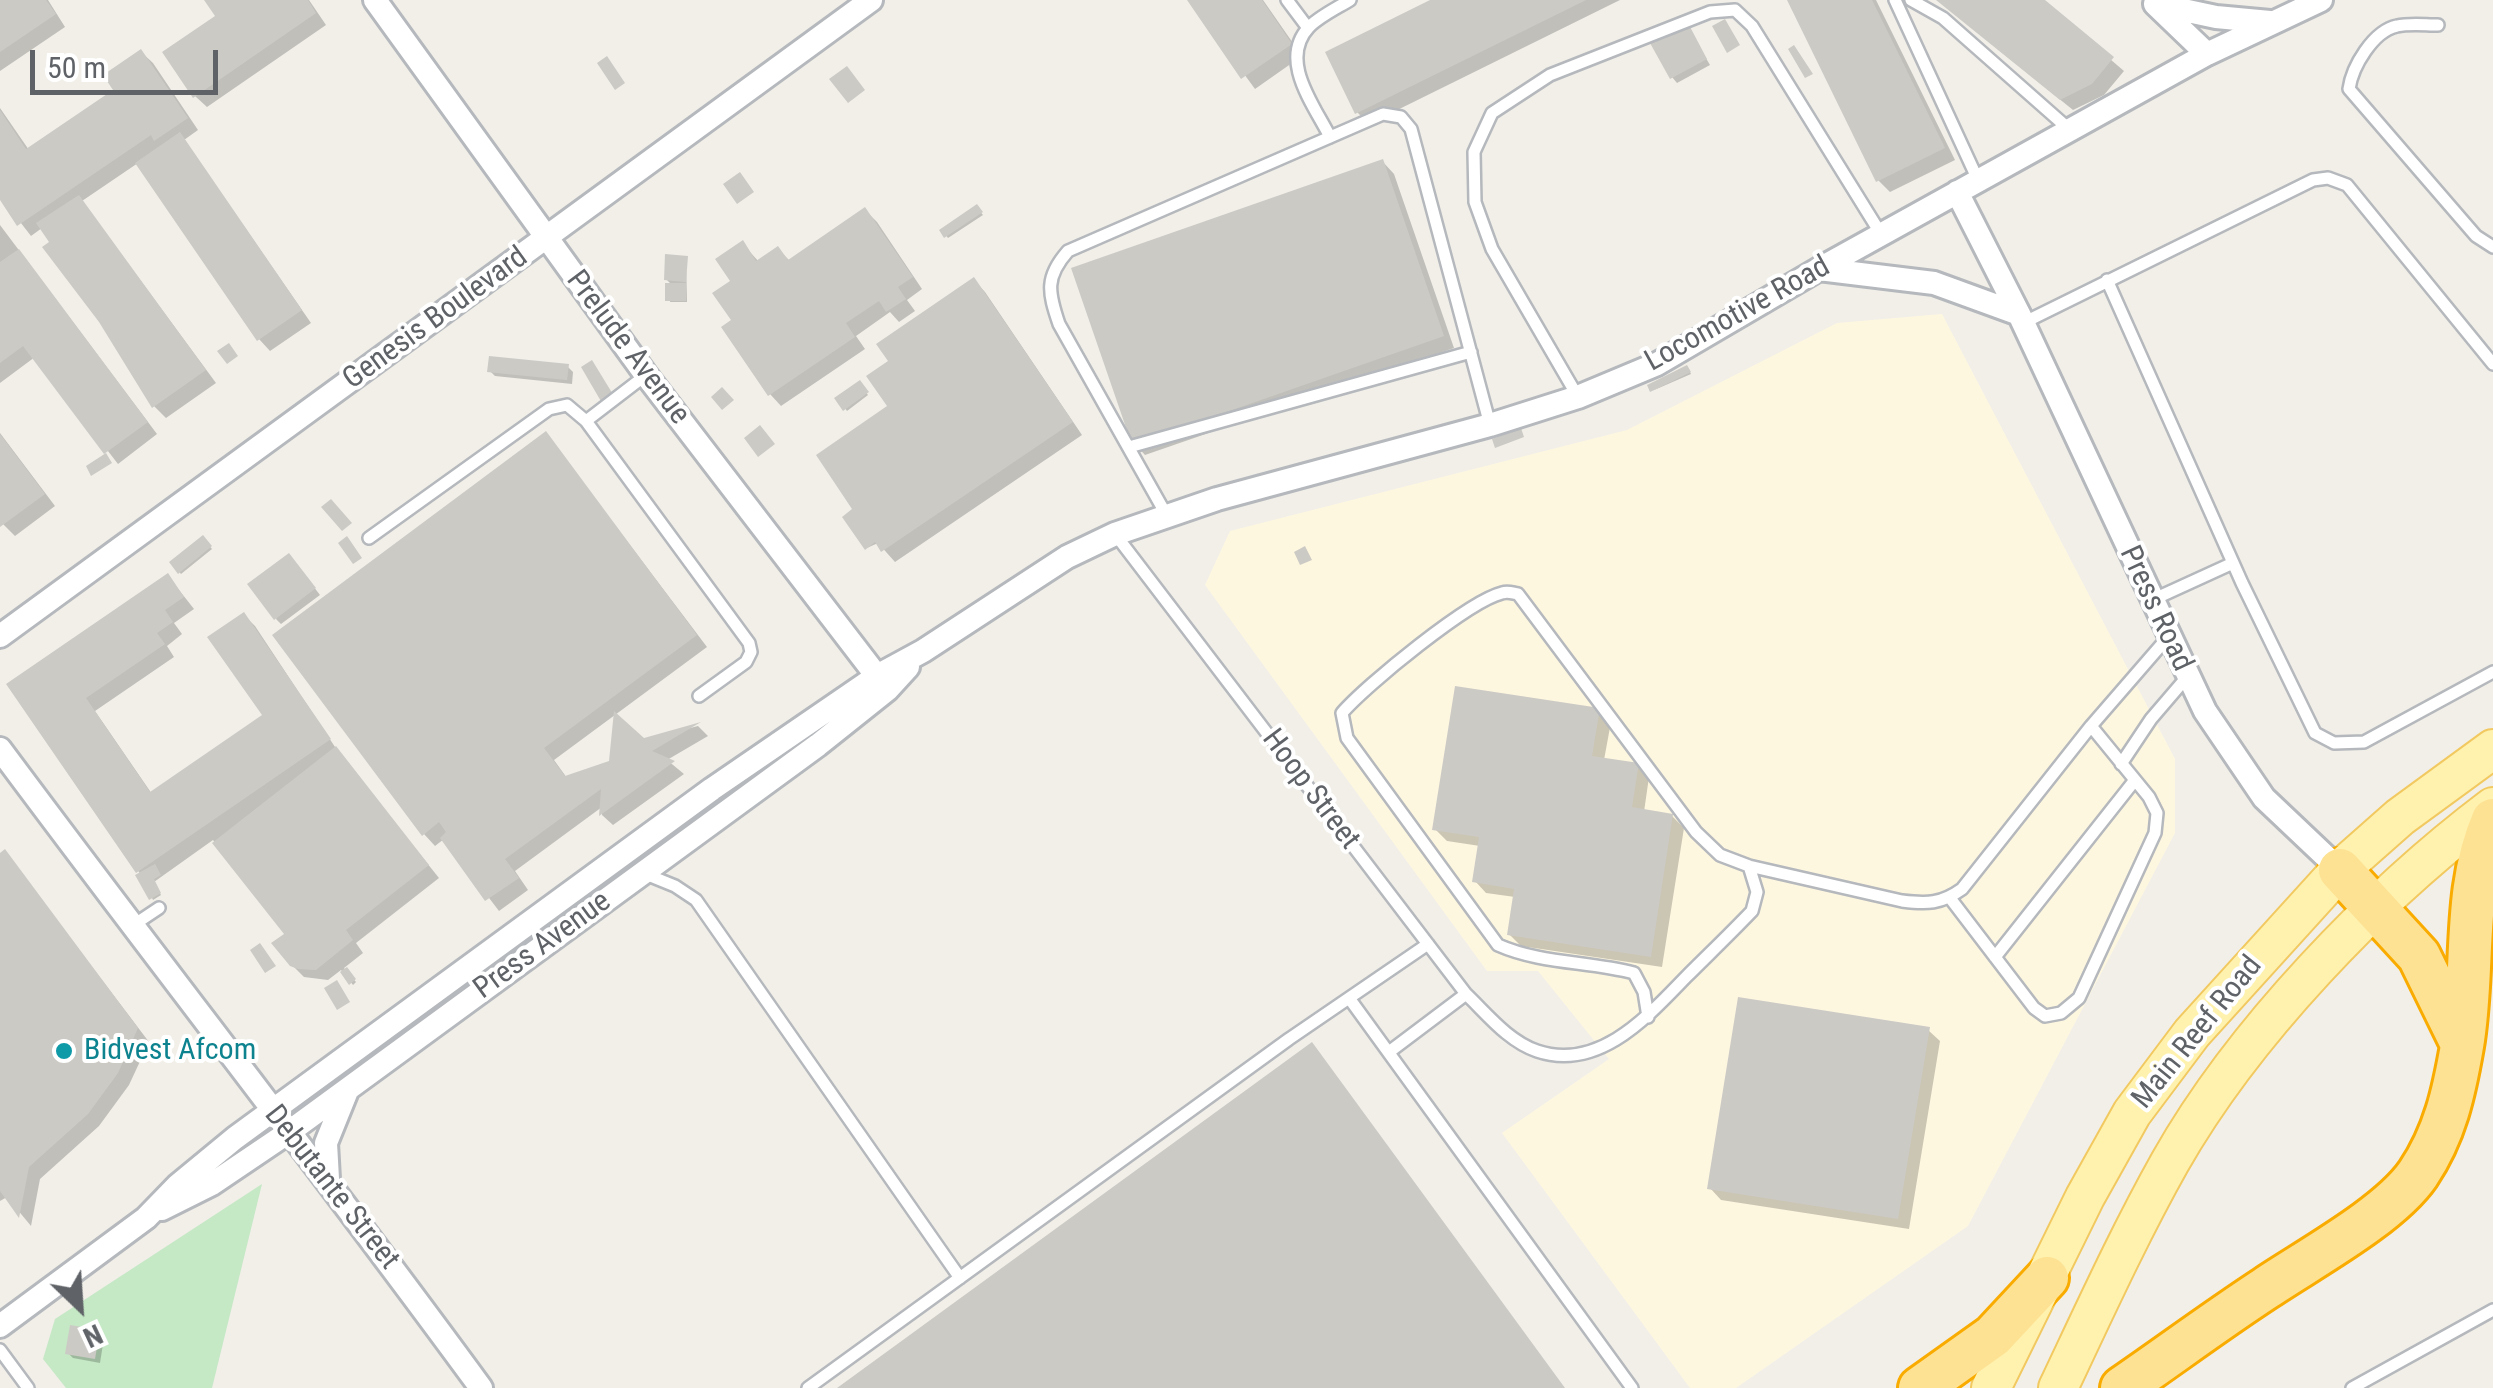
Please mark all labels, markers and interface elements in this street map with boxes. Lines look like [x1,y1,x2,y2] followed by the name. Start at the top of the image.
[35,30,222,92] scale bar
[47,50,106,85] text: 50 m
[337,240,535,398] street label: Genesis Boulevard
[1639,249,1837,381] street label: Locomotive Road
[558,264,696,432] street label: Prelude Avenue
[2110,541,2200,677] street label: Press Road
[1253,723,1367,857] street label: Hoop Street
[468,884,618,1008] street label: Press Avenue
[2125,949,2271,1117] street label: Main Reef Road
[84,1033,256,1069] place label: Bidvest Afcom
[53,1040,75,1062] marker: Bidvest Afcom
[256,1099,406,1277] street label: Debutante Street
[30,1258,130,1358] north arrow
[78,1317,108,1354] text: N

